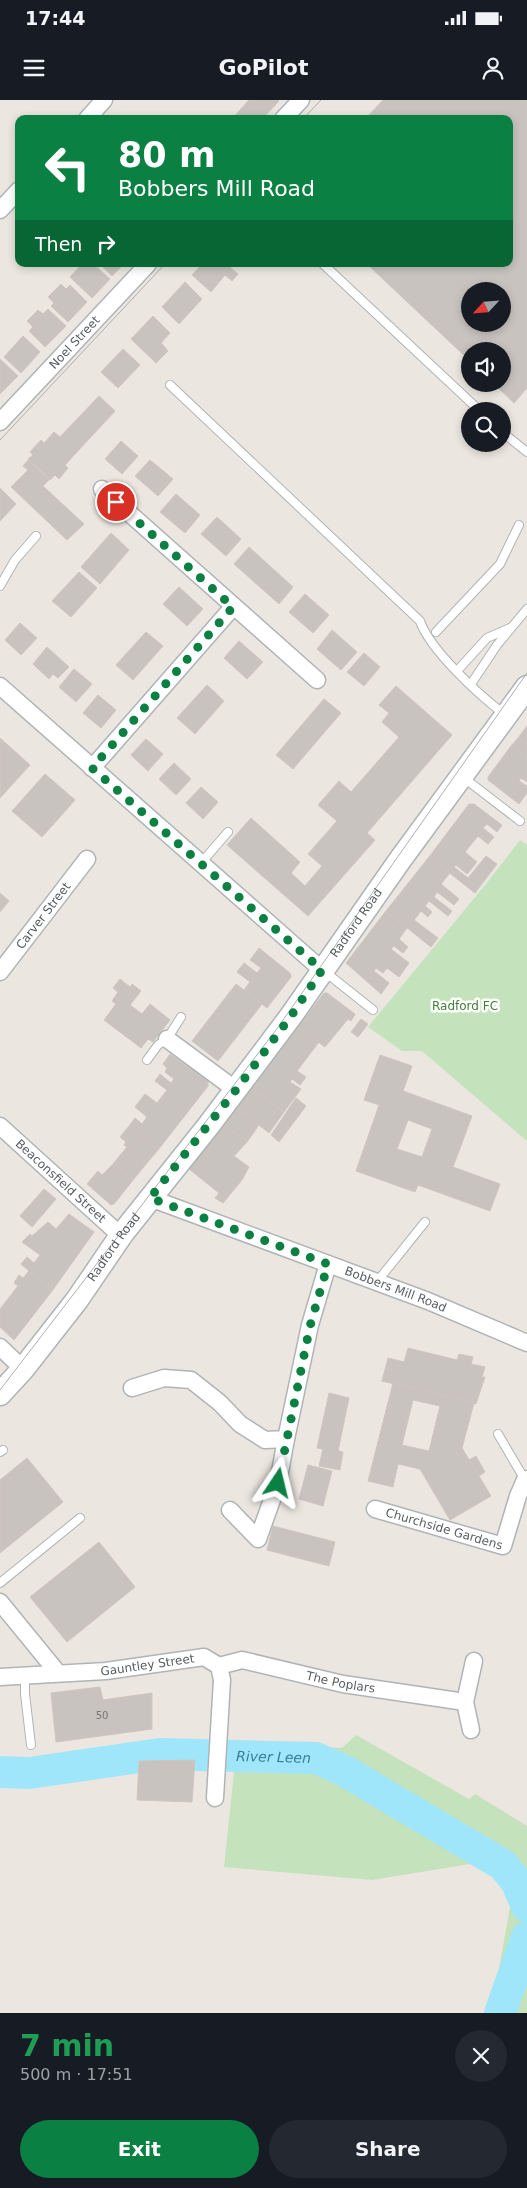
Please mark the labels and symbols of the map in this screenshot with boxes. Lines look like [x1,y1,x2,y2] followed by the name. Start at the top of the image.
[461,282,511,332] north arrow
[46,313,103,372] street label: Noel Street
[95,481,137,523] pin
[13,879,74,952] street label: Carver Street
[327,886,385,960] street label: Radford Road
[432,999,498,1013] park label: Radford FC
[13,1137,109,1226] street label: Beaconsfield Street
[85,1210,143,1284] street label: Radford Road
[343,1264,449,1315] street label: Bobbers Mill Road
[251,1456,303,1508] position arrow
[384,1505,504,1553] street label: Churchside Gardens
[100,1651,196,1678] street label: Gauntley Street
[304,1668,376,1696] street label: The Poplars
[96,1710,108,1721] house number: 50
[236,1748,311,1766] water label: River Leen

